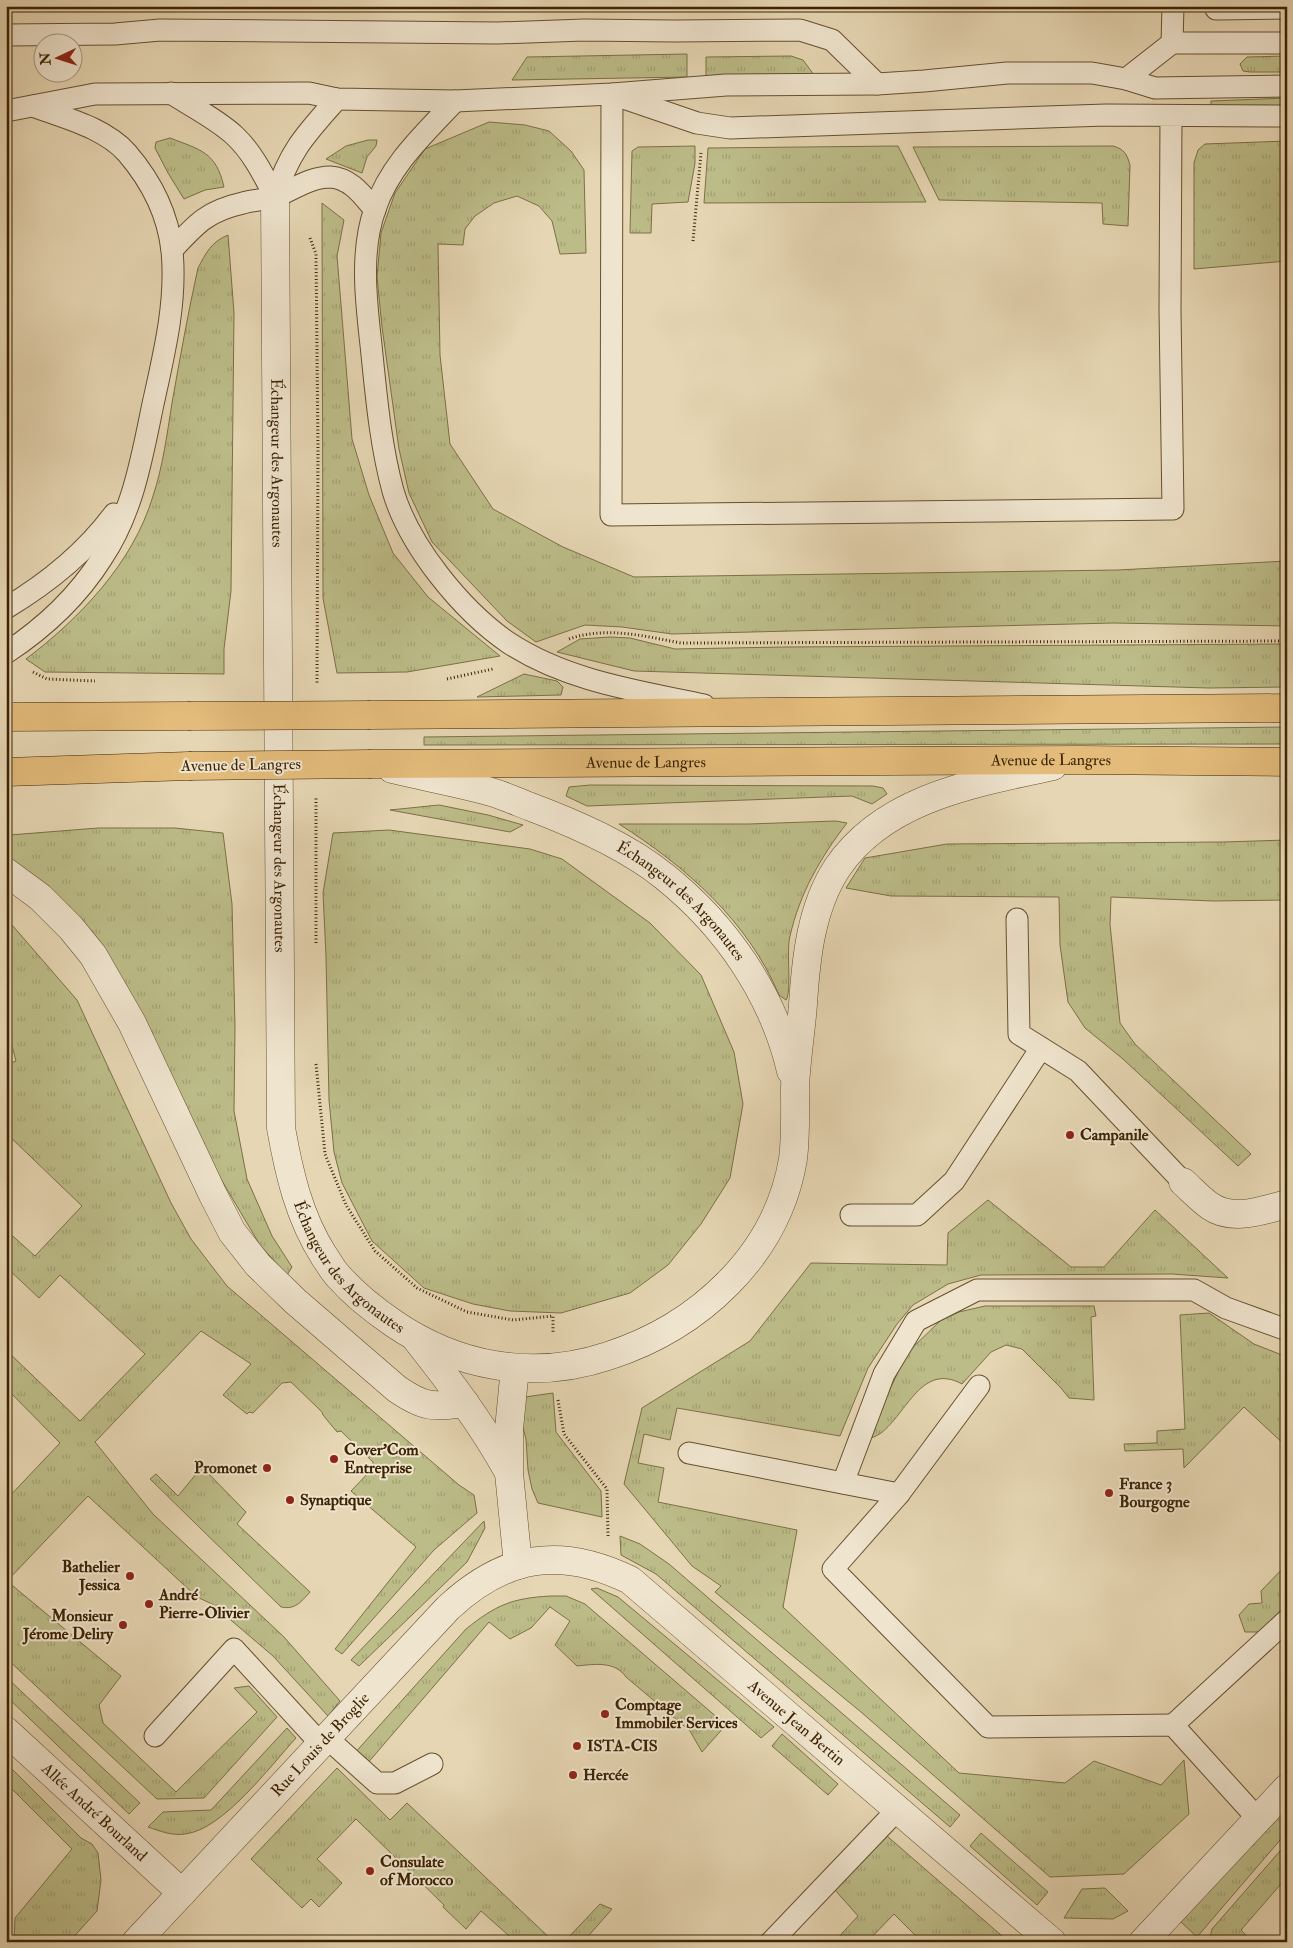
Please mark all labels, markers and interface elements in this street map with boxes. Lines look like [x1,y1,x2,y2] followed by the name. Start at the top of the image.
[32,32,82,82] north arrow
[37,52,55,67] text: N
[266,378,287,548] street label: Échangeur des Argonautes
[990,750,1111,771] street label: Avenue de Langres
[585,752,706,773] street label: Avenue de Langres
[180,754,301,776] street label: Avenue de Langres
[269,783,290,953] street label: Échangeur des Argonautes
[613,836,749,965] street label: Échangeur des Argonautes
[1080,1125,1149,1146] place label: Campanile
[1064,1129,1076,1141] marker: Campanile
[289,1198,408,1338] street label: Échangeur des Argonautes
[344,1440,419,1479] place label: Cover'Com Entreprise
[328,1453,340,1465] marker: Cover'Com Entreprise
[194,1458,258,1478] place label: Promonet
[261,1462,273,1474] marker: Promonet
[1119,1474,1190,1513] place label: France 3 Bourgogne
[1103,1487,1115,1499] marker: France 3 Bourgogne
[300,1490,372,1511] place label: Synaptique
[284,1494,296,1506] marker: Synaptique
[62,1557,121,1596] place label: Bathelier Jessica
[124,1570,136,1582] marker: Bathelier Jessica
[158,1585,251,1623] place label: André Pierre-Olivier
[143,1598,155,1610] marker: André Pierre-Olivier
[22,1606,114,1645] place label: Monsieur Jérome Deliry
[117,1619,129,1631] marker: Monsieur Jérome Deliry
[743,1675,849,1770] street label: Avenue Jean Bertin
[267,1688,374,1801] street label: Rue Louis de Broglie
[615,1695,738,1733] place label: Comptage Immobiler Services
[599,1708,611,1720] marker: Comptage Immobiler Services
[587,1736,658,1756] place label: ISTA-CIS
[571,1740,583,1752] marker: ISTA-CIS
[37,1758,151,1866] street label: Allée André Bourland
[583,1765,629,1785] place label: Hercée
[567,1769,579,1781] marker: Hercée
[380,1852,454,1890] place label: Consulate of Morocco
[364,1865,376,1877] marker: Consulate of Morocco

